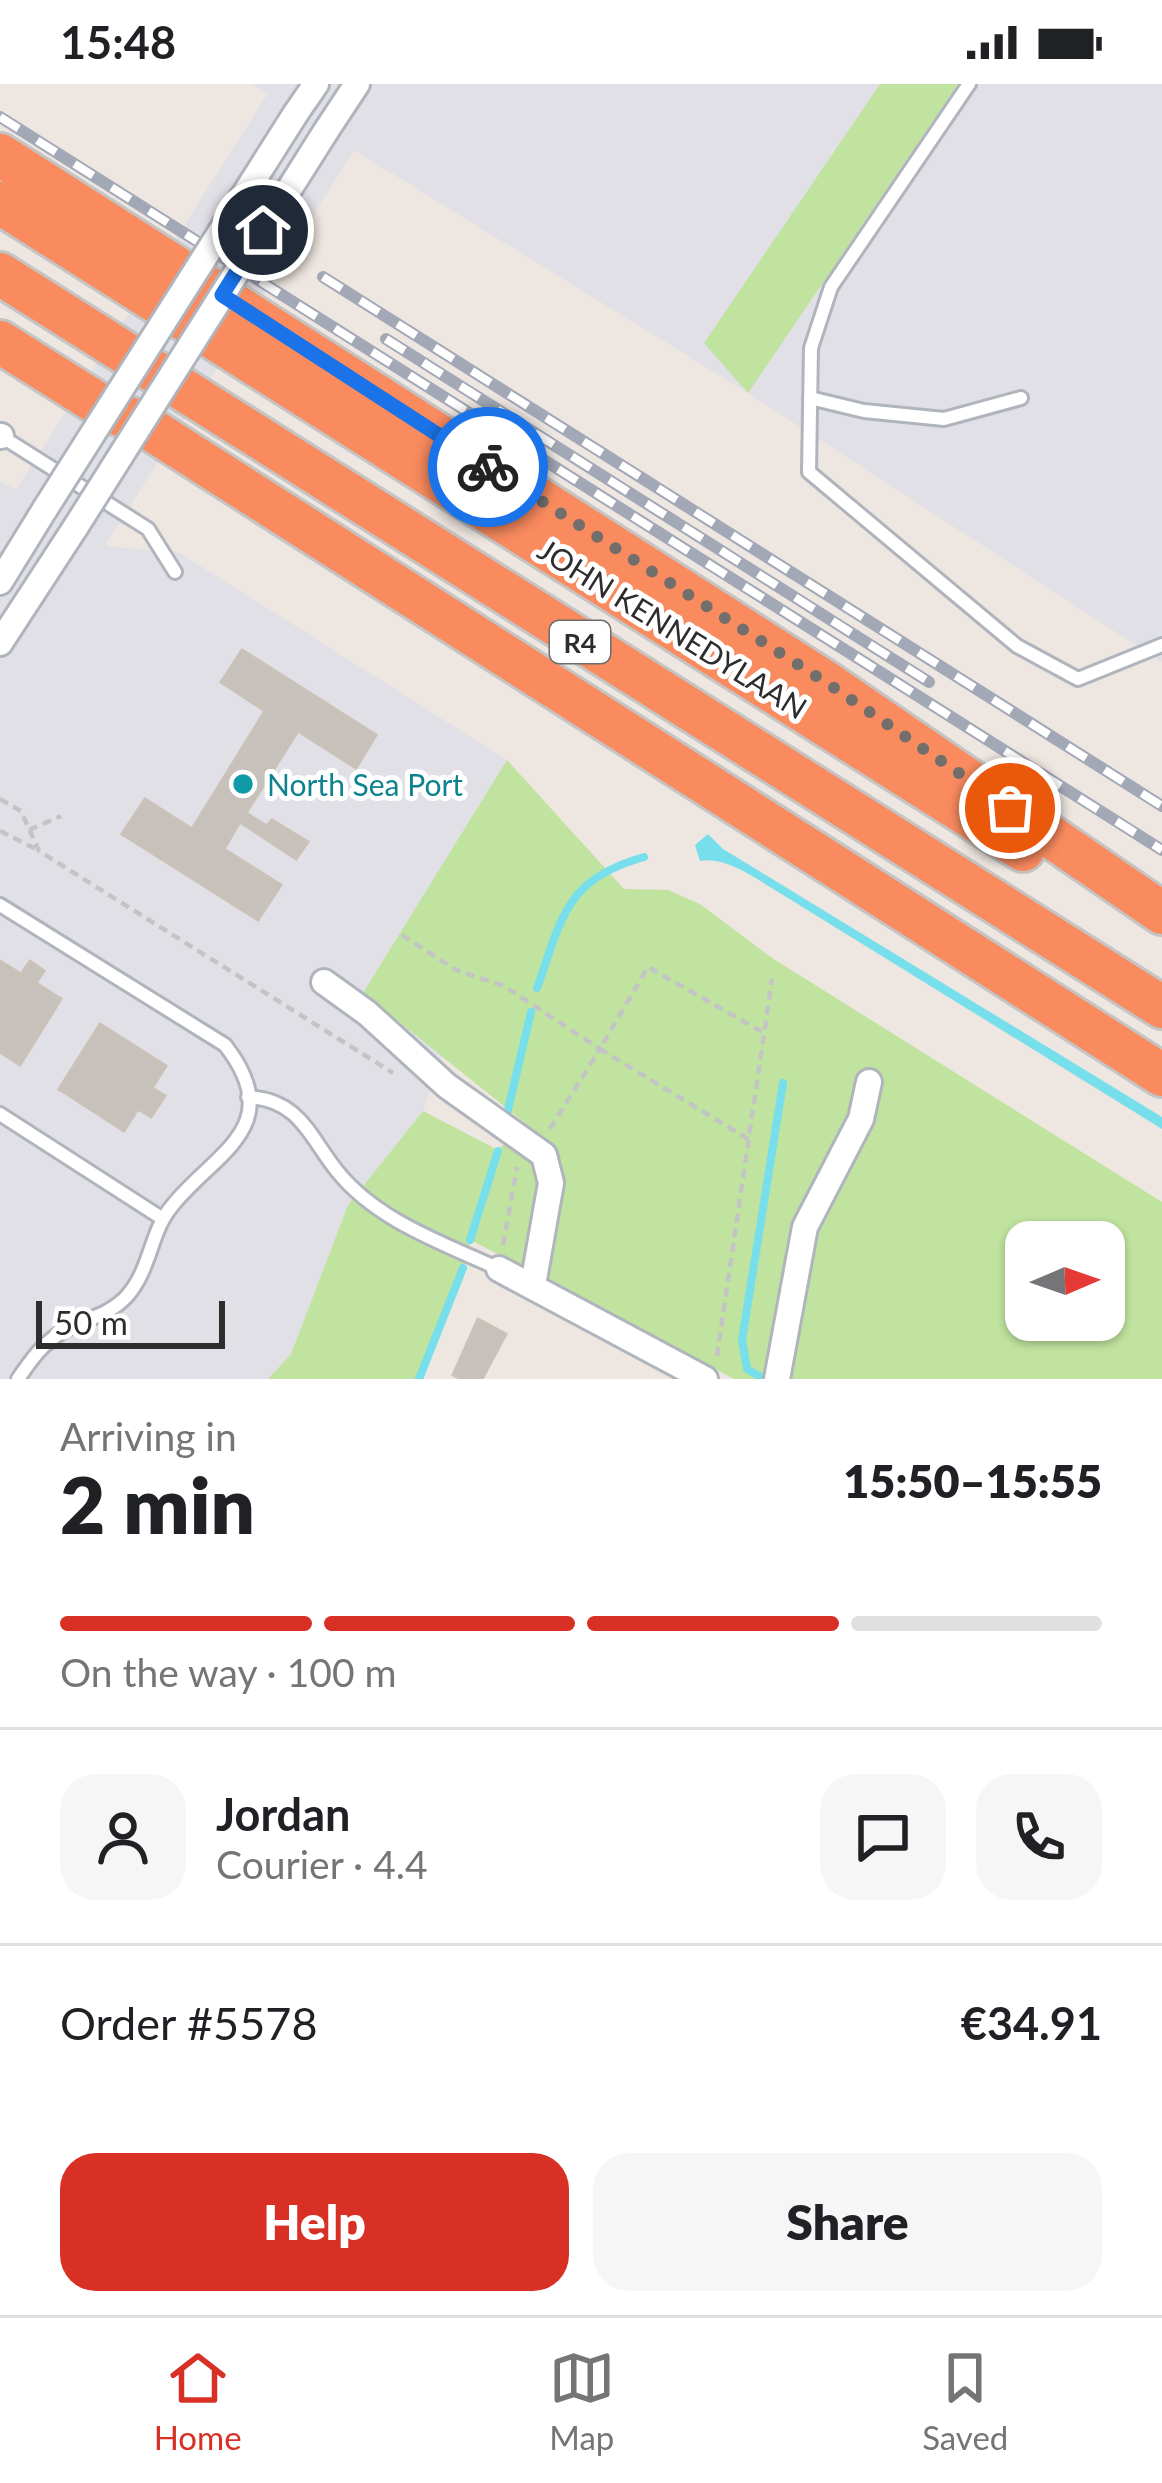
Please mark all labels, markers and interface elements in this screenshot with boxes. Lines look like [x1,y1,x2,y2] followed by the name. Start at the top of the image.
[60,15,176,69] text: 15:48
[212,179,314,281] pin
[230,197,296,263] icon: home
[428,407,548,527] courier
[455,434,521,500] icon: bike
[532,531,814,725] street label: JOHN KENNEDYLAAN
[550,621,610,663] road number: R4
[959,757,1061,859] pin
[267,766,463,802] place label: North Sea Port
[230,771,256,797] marker: North Sea Port
[977,775,1043,841] icon: bag
[1005,1221,1125,1341] north arrow
[1005,1221,1125,1341] map controls
[36,1295,225,1348] scale bar
[54,1302,128,1342] text: 50 m
[60,1413,237,1459] text: Arriving in
[843,1454,1102,1508] text: 15:50–15:55
[60,1457,255,1551] text: 2 min
[60,1649,397,1695] text: On the way · 100 m
[60,1774,186,1900] button: person
[820,1774,946,1900] button: chat
[976,1774,1102,1900] button: phone
[216,1787,350,1841] text: Jordan
[216,1841,428,1887] text: Courier · 4.4
[60,1996,318,2050] text: Order #5578
[961,1996,1102,2050] text: €34.91
[60,2153,569,2291] button: Help
[593,2153,1102,2291] button: Share
[154,2345,242,2457] tab: Home
[549,2345,615,2457] tab: Map
[922,2345,1008,2457] tab: Saved

